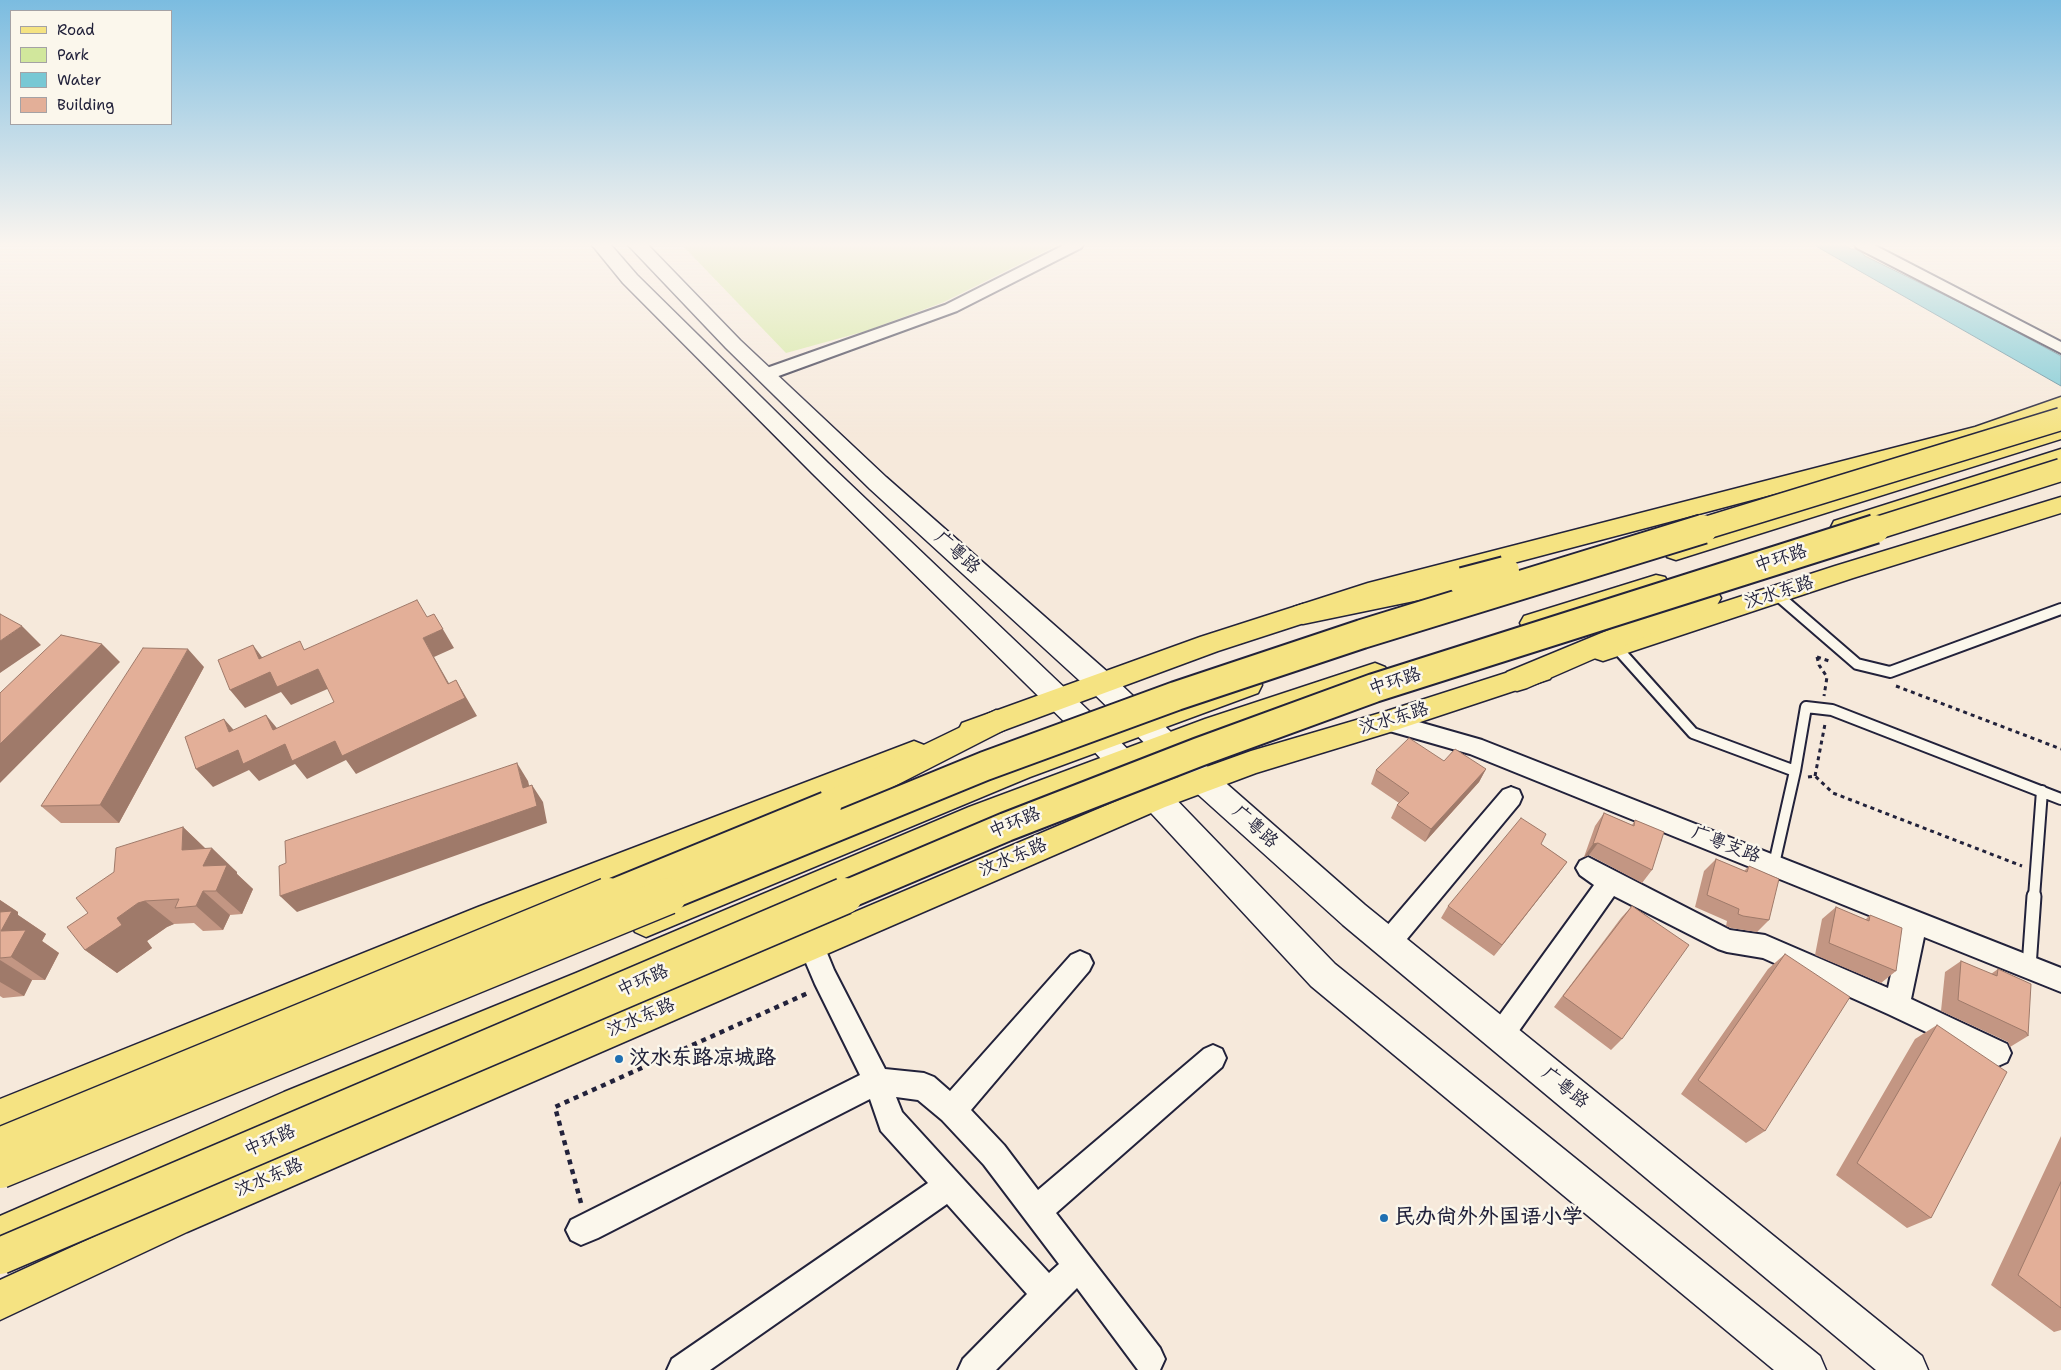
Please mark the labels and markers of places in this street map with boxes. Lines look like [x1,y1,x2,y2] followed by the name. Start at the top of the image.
[629,1046,776,1072] place label: 汶水东路凉城路
[613,1053,625,1065] marker: 汶水东路凉城路
[1394,1205,1583,1231] place label: 民办尚外外国语小学
[1378,1212,1390,1224] marker: 民办尚外外国语小学

